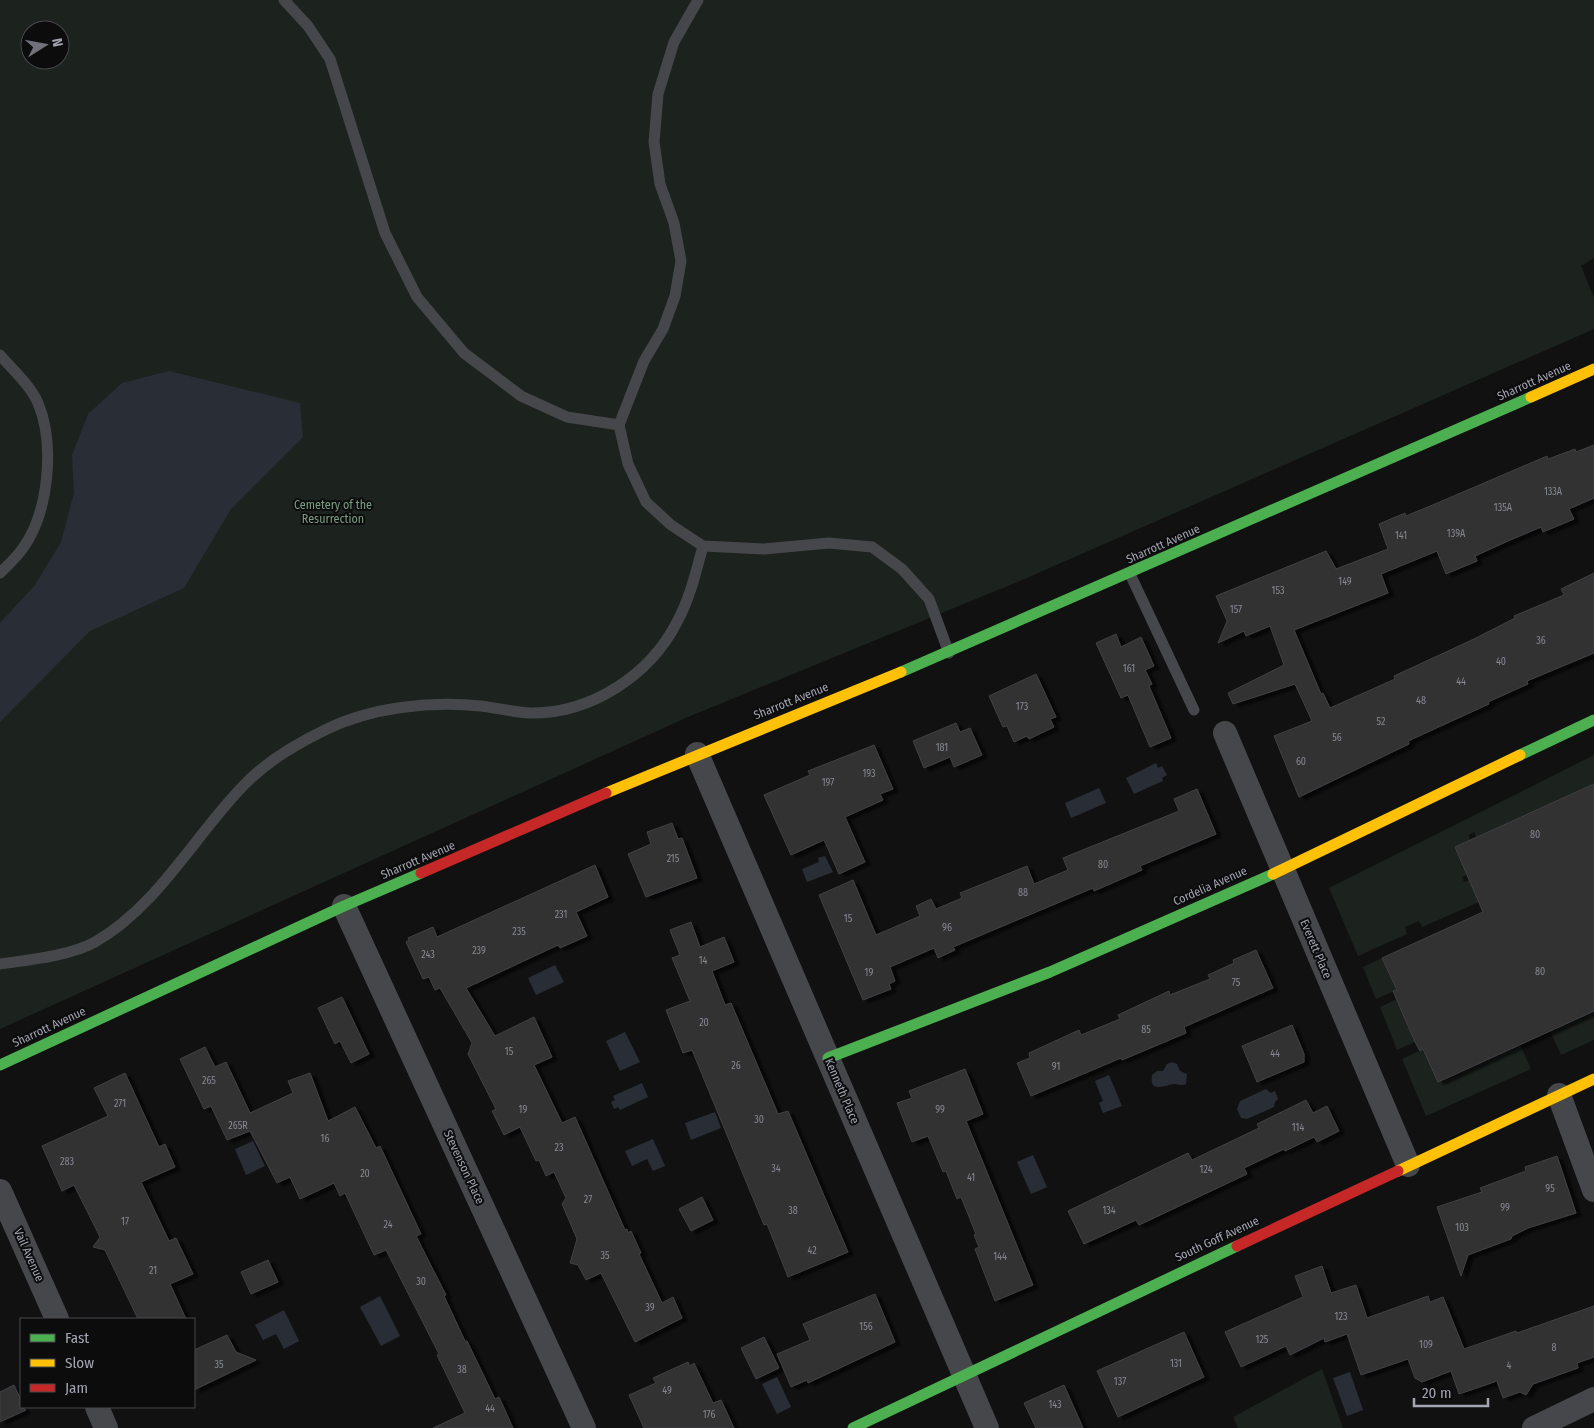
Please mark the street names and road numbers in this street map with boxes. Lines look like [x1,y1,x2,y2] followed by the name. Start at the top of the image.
[1495,358,1573,404] street label: Sharrott Avenue
[1124,521,1202,567] street label: Sharrott Avenue
[752,680,830,722] street label: Sharrott Avenue
[379,838,457,882] street label: Sharrott Avenue
[1171,863,1249,909] street label: Cordelia Avenue
[1297,917,1335,981] street label: Everett Place
[10,1004,88,1050] street label: Sharrott Avenue
[822,1056,862,1126] street label: Kenneth Place
[441,1128,487,1206] street label: Stevenson Place
[1173,1213,1261,1265] street label: South Goff Avenue
[11,1226,47,1284] street label: Vail Avenue

